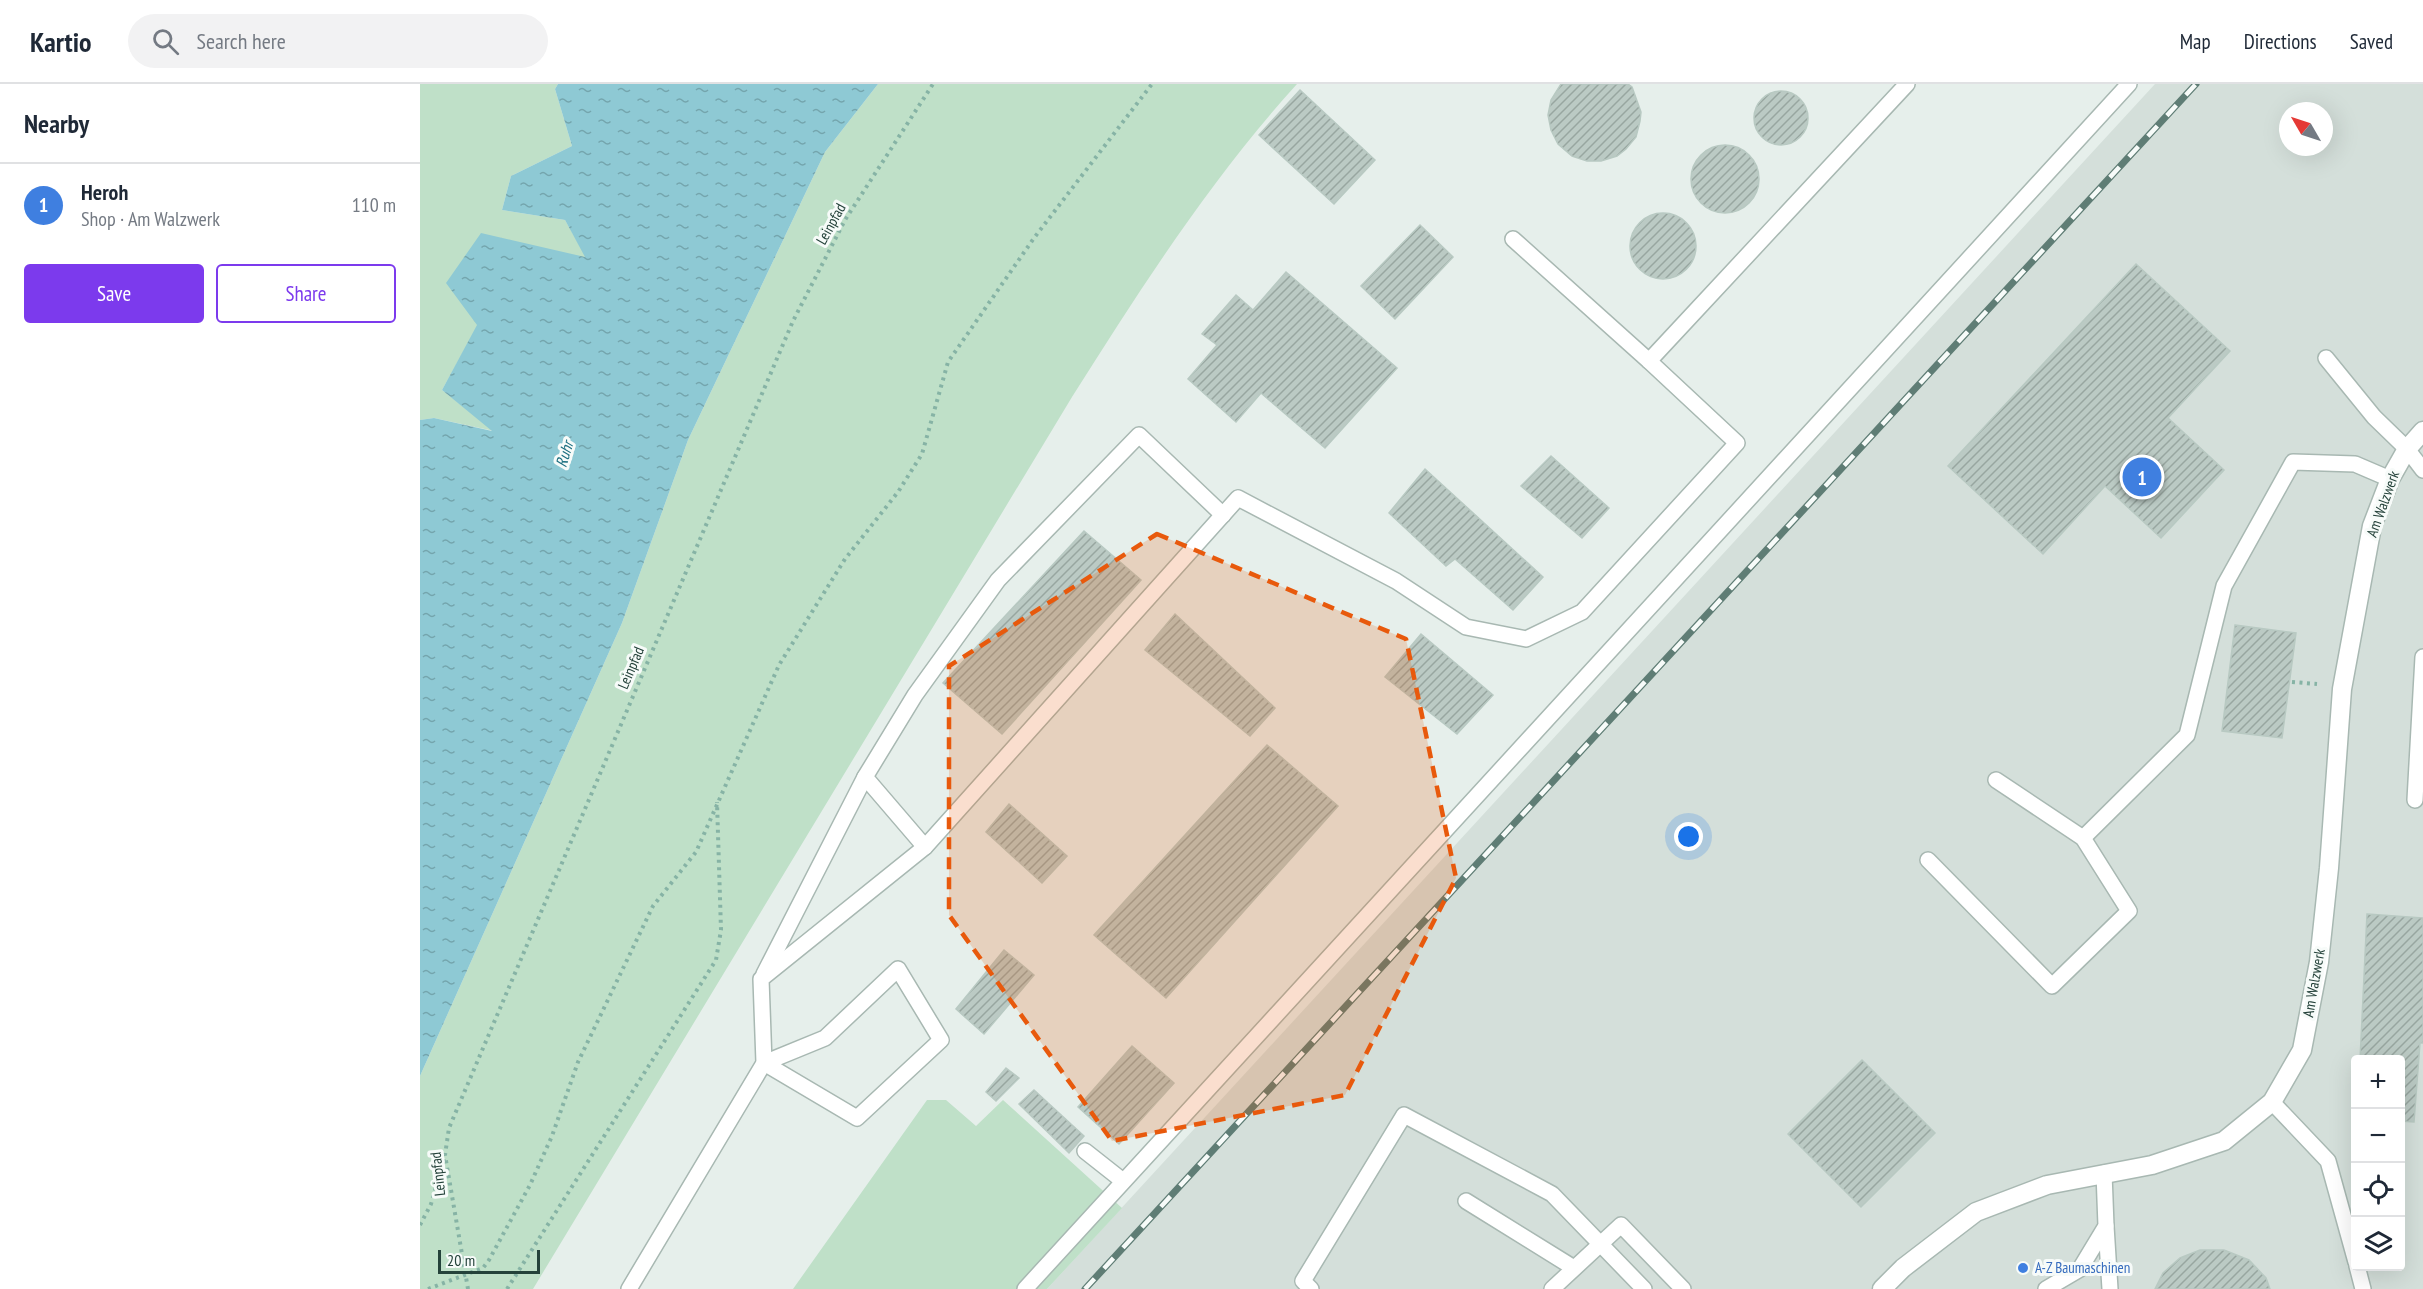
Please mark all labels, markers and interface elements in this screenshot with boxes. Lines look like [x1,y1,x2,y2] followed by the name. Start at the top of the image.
[128,14,548,68] search box
[30,23,92,60] text: Kartio
[149,25,182,58] icon: search
[197,27,286,55] text: Search here
[2180,28,2211,55] text: Map
[2244,28,2317,55] text: Directions
[2350,28,2393,55] text: Saved
[2279,102,2333,156] north arrow
[24,107,89,140] text: Nearby
[81,178,128,206] text: Heroh
[39,192,48,218] text: 1
[352,192,396,218] text: 110 m
[812,200,850,248] street label: Leinpfad
[81,206,220,232] text: Shop · Am Walzwerk
[24,264,204,323] button: Save
[216,264,396,323] button: Share
[551,436,578,469] water label: Ruhr
[2122,454,2162,500] pin: 1
[2362,468,2403,540] street label: Am Walzwerk
[613,644,648,692] street label: Leinpfad
[1674,822,1703,851] your location
[2298,947,2329,1019] street label: Am Walzwerk
[2351,1055,2405,1271] map controls
[2351,1055,2405,1109] button: +
[2351,1109,2405,1163] button: −
[426,1151,449,1197] street label: Leinpfad
[2351,1163,2405,1217] button: locate
[2351,1217,2405,1271] button: layers
[438,1247,540,1274] scale bar
[447,1250,475,1270] text: 20 m
[2035,1258,2130,1277] place label: A-Z Baumaschinen
[2016,1261,2030,1275] marker: A-Z Baumaschinen

